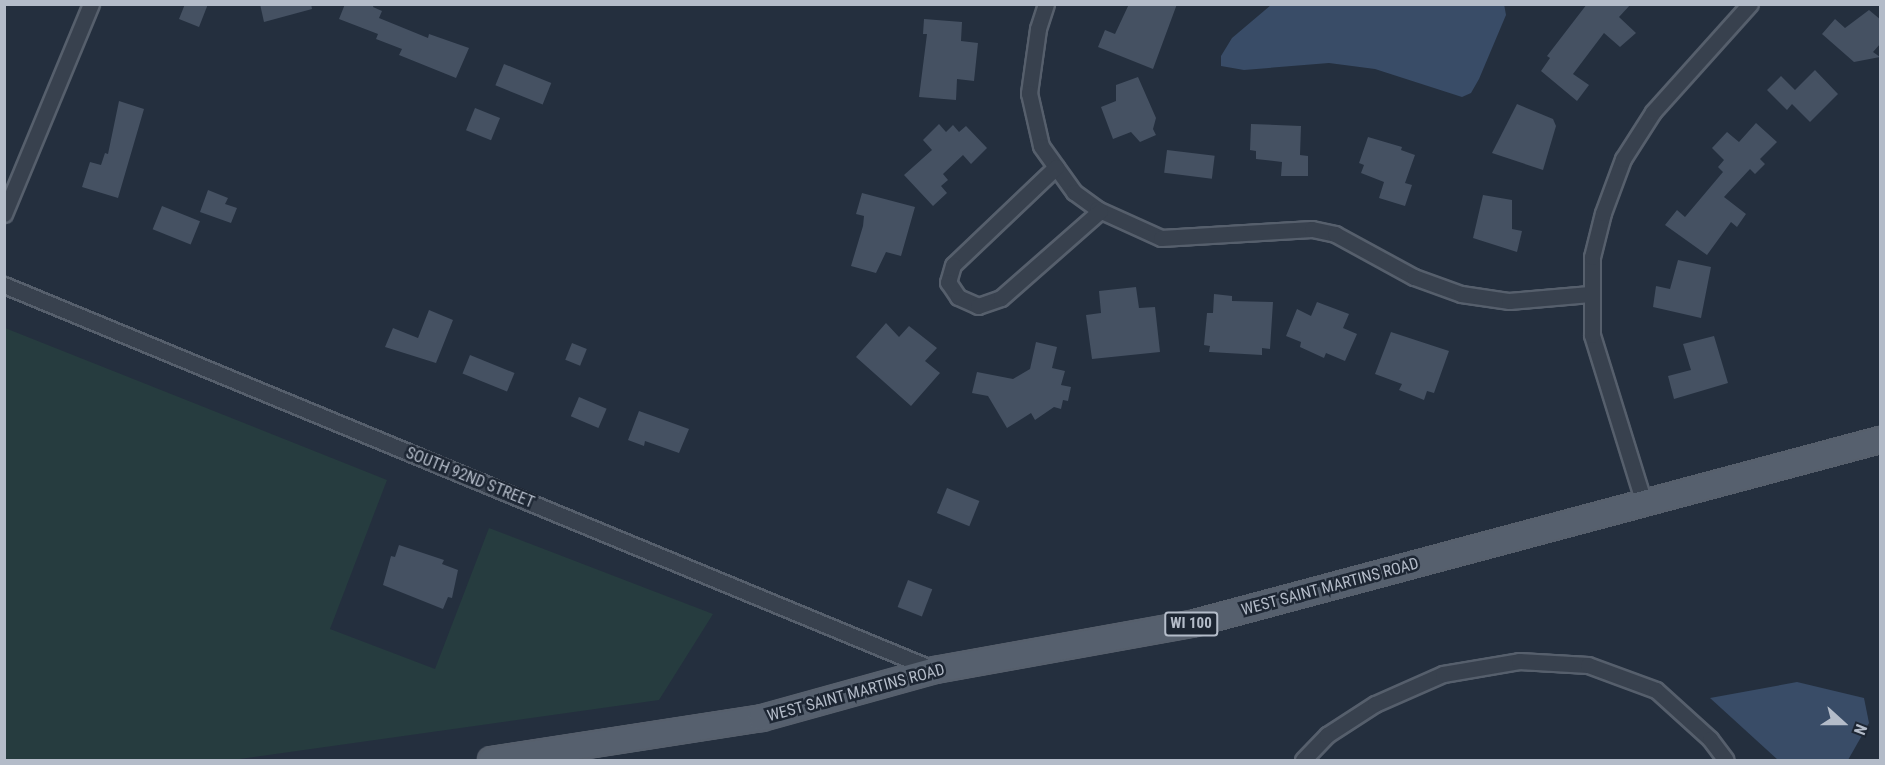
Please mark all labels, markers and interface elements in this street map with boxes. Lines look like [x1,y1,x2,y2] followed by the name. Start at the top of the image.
[403,443,537,513] street label: SOUTH 92ND STREET
[1239,554,1421,620] street label: WEST SAINT MARTINS ROAD
[1164,612,1218,636] road number: WI 100
[765,660,947,726] street label: WEST SAINT MARTINS ROAD
[1813,693,1873,753] north arrow
[1850,722,1871,738] text: N

